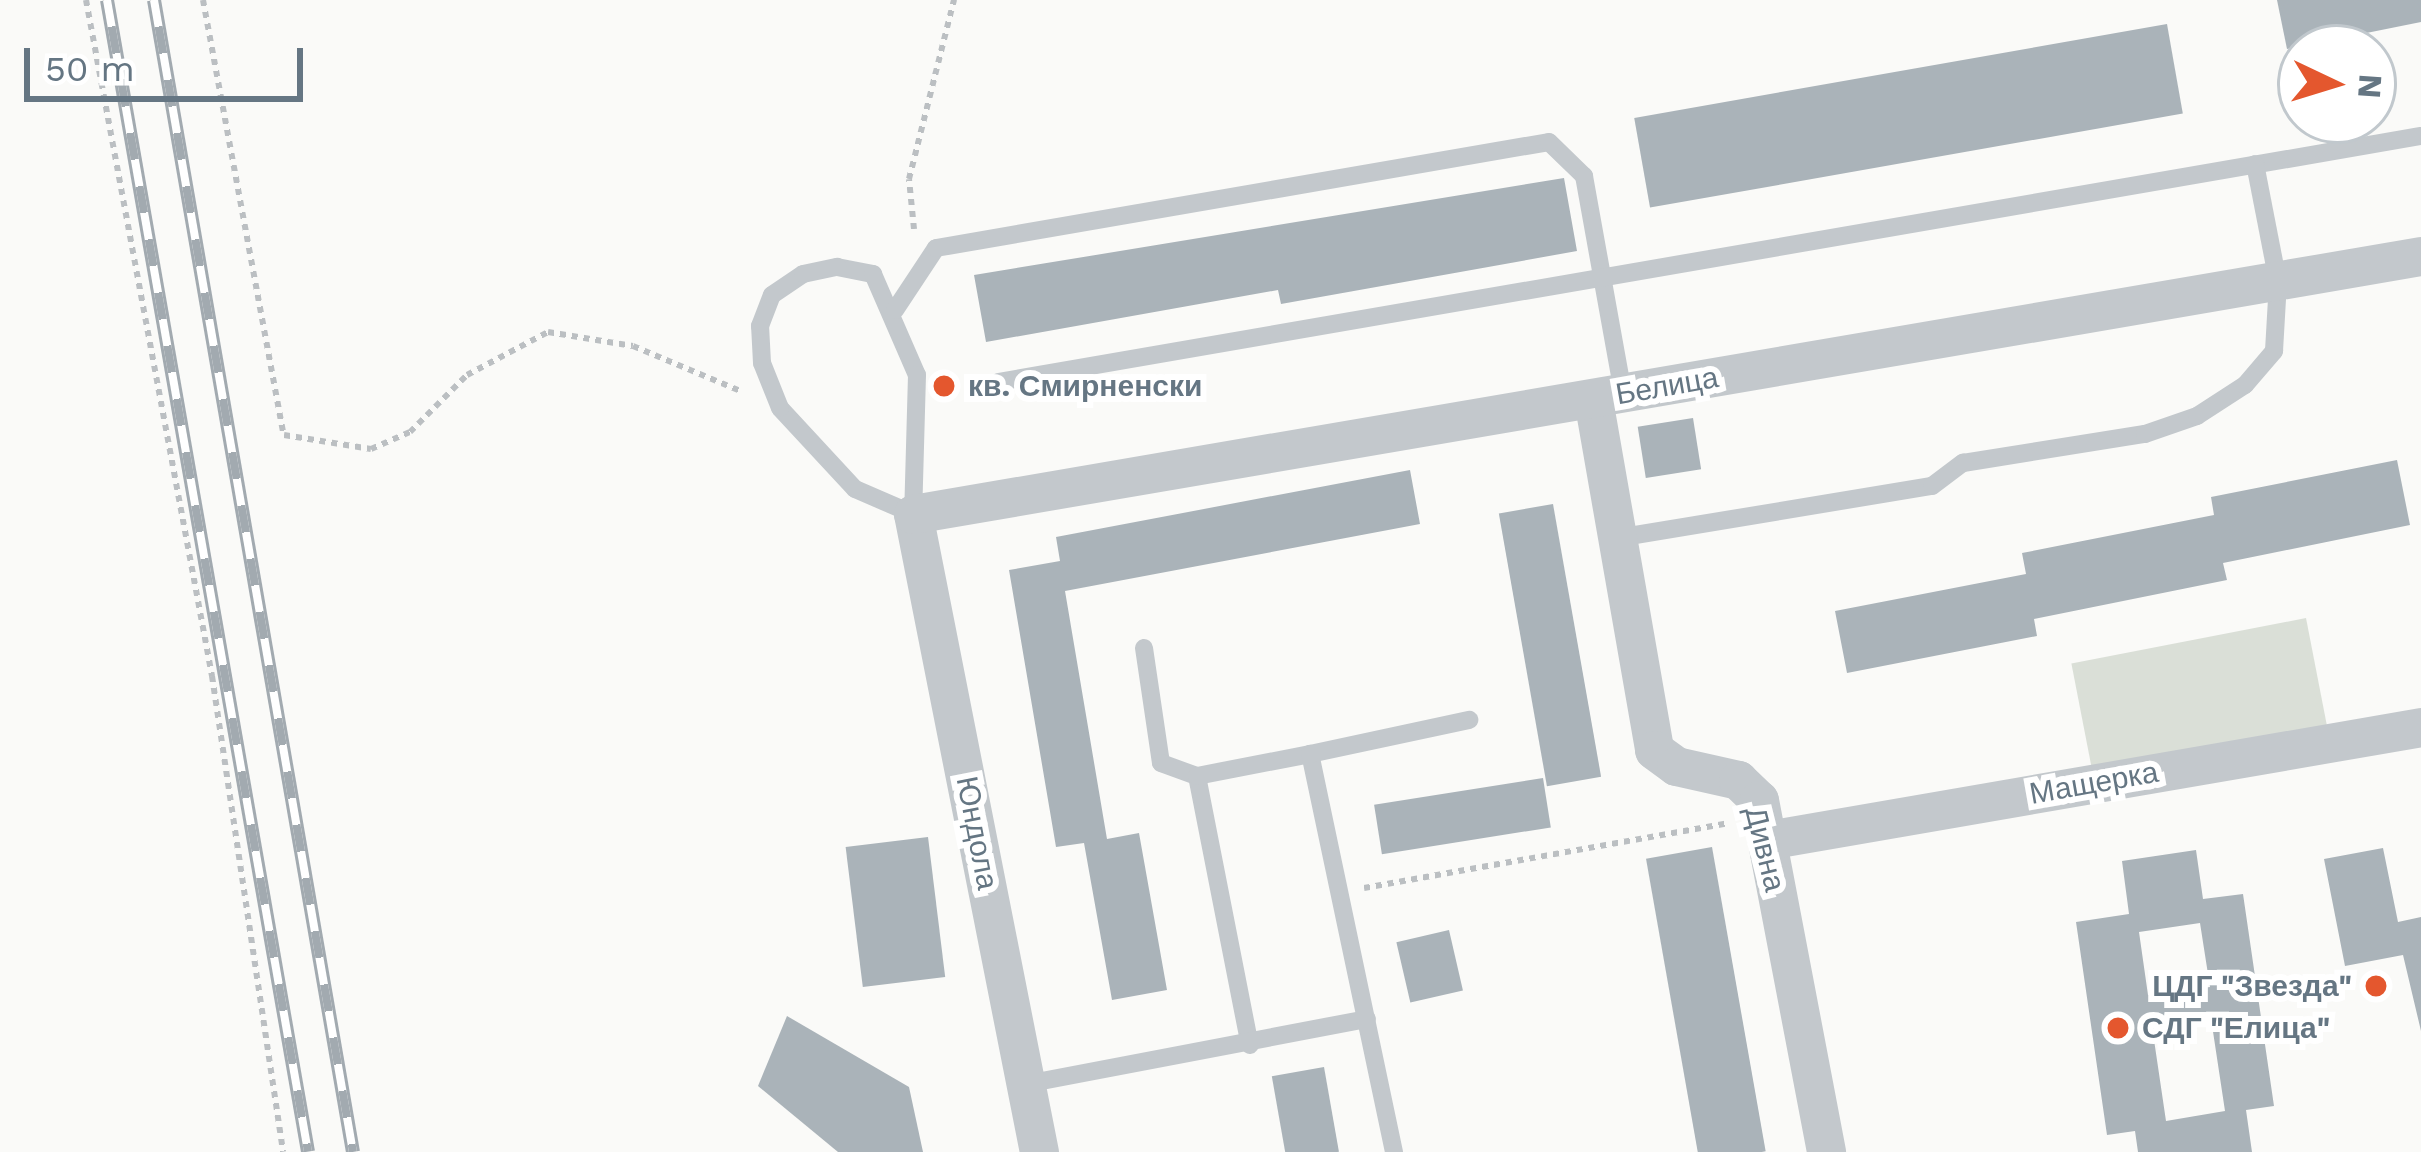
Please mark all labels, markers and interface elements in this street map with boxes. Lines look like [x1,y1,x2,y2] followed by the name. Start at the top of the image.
[30,24,309,98] scale bar
[2277,24,2397,144] north arrow
[45,48,135,90] text: 50 m
[2350,73,2391,100] text: N
[1613,359,1721,413] street label: Белица
[968,368,1202,404] place label: кв. Смирненски
[931,373,957,399] marker: кв. Смирненски
[2027,754,2161,812] street label: Мащерка
[948,773,1006,893] street label: Юндола
[1737,803,1793,895] street label: Дивна
[2152,968,2352,1004] place label: ЦДГ "Звезда"
[2363,973,2389,999] marker: ЦДГ "Звезда"
[2142,1010,2330,1046] place label: СДГ "Елица"
[2105,1015,2131,1041] marker: СДГ "Елица"

